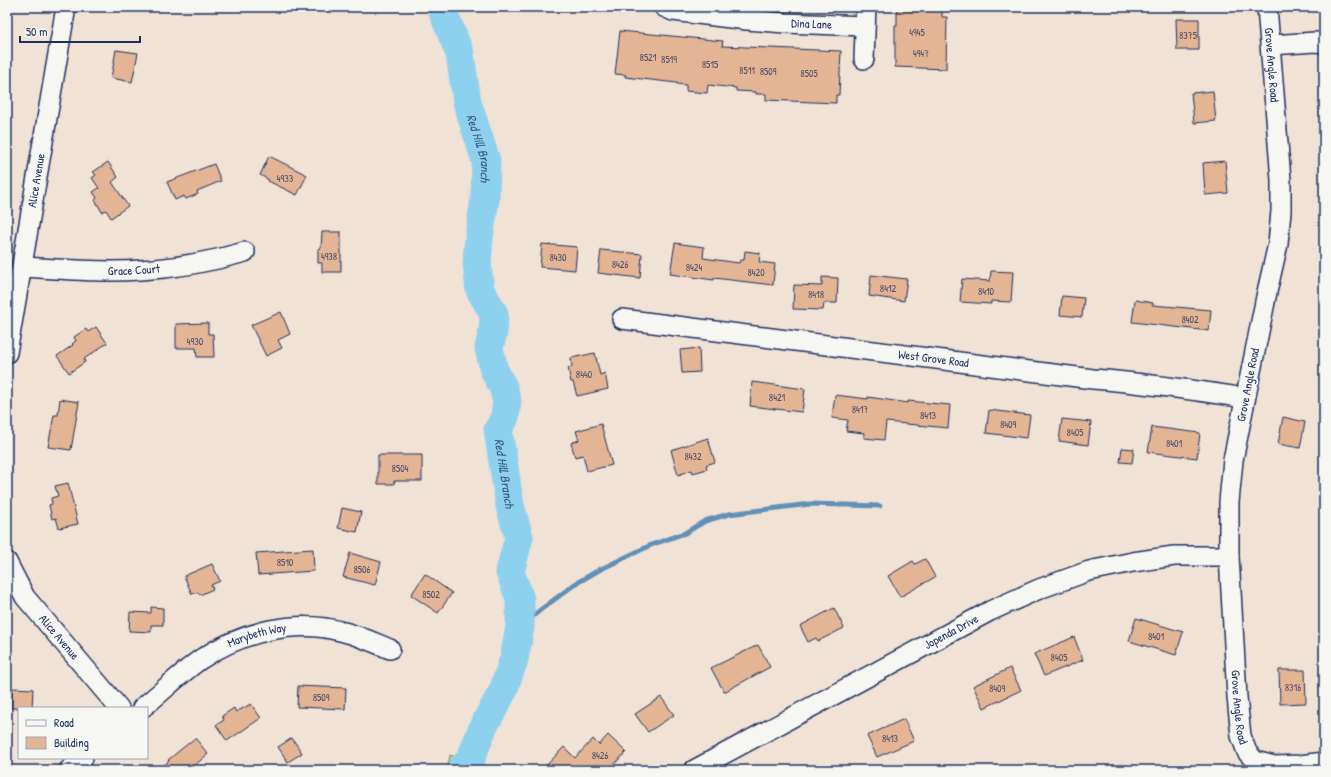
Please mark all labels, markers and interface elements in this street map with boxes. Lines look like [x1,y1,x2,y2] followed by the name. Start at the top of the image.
[791,14,832,33] street label: Dina Lane
[20,18,140,44] scale bar
[26,23,47,40] text: 50 m
[909,26,925,39] house number: 4945
[1261,27,1284,103] street label: Grove Angle Road
[1179,29,1198,42] house number: 8375
[913,47,929,60] house number: 4947
[640,51,657,64] house number: 8521
[661,53,677,66] house number: 8519
[702,58,719,71] house number: 8515
[739,64,755,77] house number: 8511
[760,65,777,78] house number: 8509
[800,67,818,80] house number: 8505
[462,112,495,184] water label: Red Hill Branch
[23,152,49,209] street label: Alice Avenue
[277,172,294,185] house number: 4933
[321,250,337,263] house number: 4938
[549,251,567,264] house number: 8430
[612,258,628,271] house number: 8426
[108,259,162,279] street label: Grace Court
[686,261,703,274] house number: 8424
[747,266,765,279] house number: 8420
[880,282,897,295] house number: 8412
[978,285,995,298] house number: 8410
[808,288,824,301] house number: 8418
[1181,313,1199,326] house number: 8402
[187,335,204,348] house number: 4930
[897,345,970,371] street label: West Grove Road
[1232,346,1263,423] street label: Grove Angle Road
[576,368,593,381] house number: 8440
[769,391,786,404] house number: 8421
[852,403,868,416] house number: 8417
[920,409,937,422] house number: 8413
[1000,418,1016,431] house number: 8409
[1067,426,1084,439] house number: 8405
[490,437,519,511] water label: Red Hill Branch
[1166,437,1182,450] house number: 8401
[684,450,702,463] house number: 8432
[392,462,409,475] house number: 8504
[277,556,294,569] house number: 8510
[353,563,371,576] house number: 8506
[422,588,440,601] house number: 8502
[921,610,981,653] street label: Jopenda Drive
[35,611,84,663] street label: Alice Avenue
[225,619,287,651] street label: Marybeth Way
[1148,630,1164,643] house number: 8401
[1051,651,1068,664] house number: 8405
[1227,669,1252,747] street label: Grove Angle Road
[1285,681,1301,694] house number: 8316
[989,682,1005,695] house number: 8409
[313,691,330,704] house number: 8509
[18,707,148,759] legend
[54,714,74,731] text: Road
[882,732,899,745] house number: 8413
[54,734,89,751] text: Building
[592,749,608,762] house number: 8426

